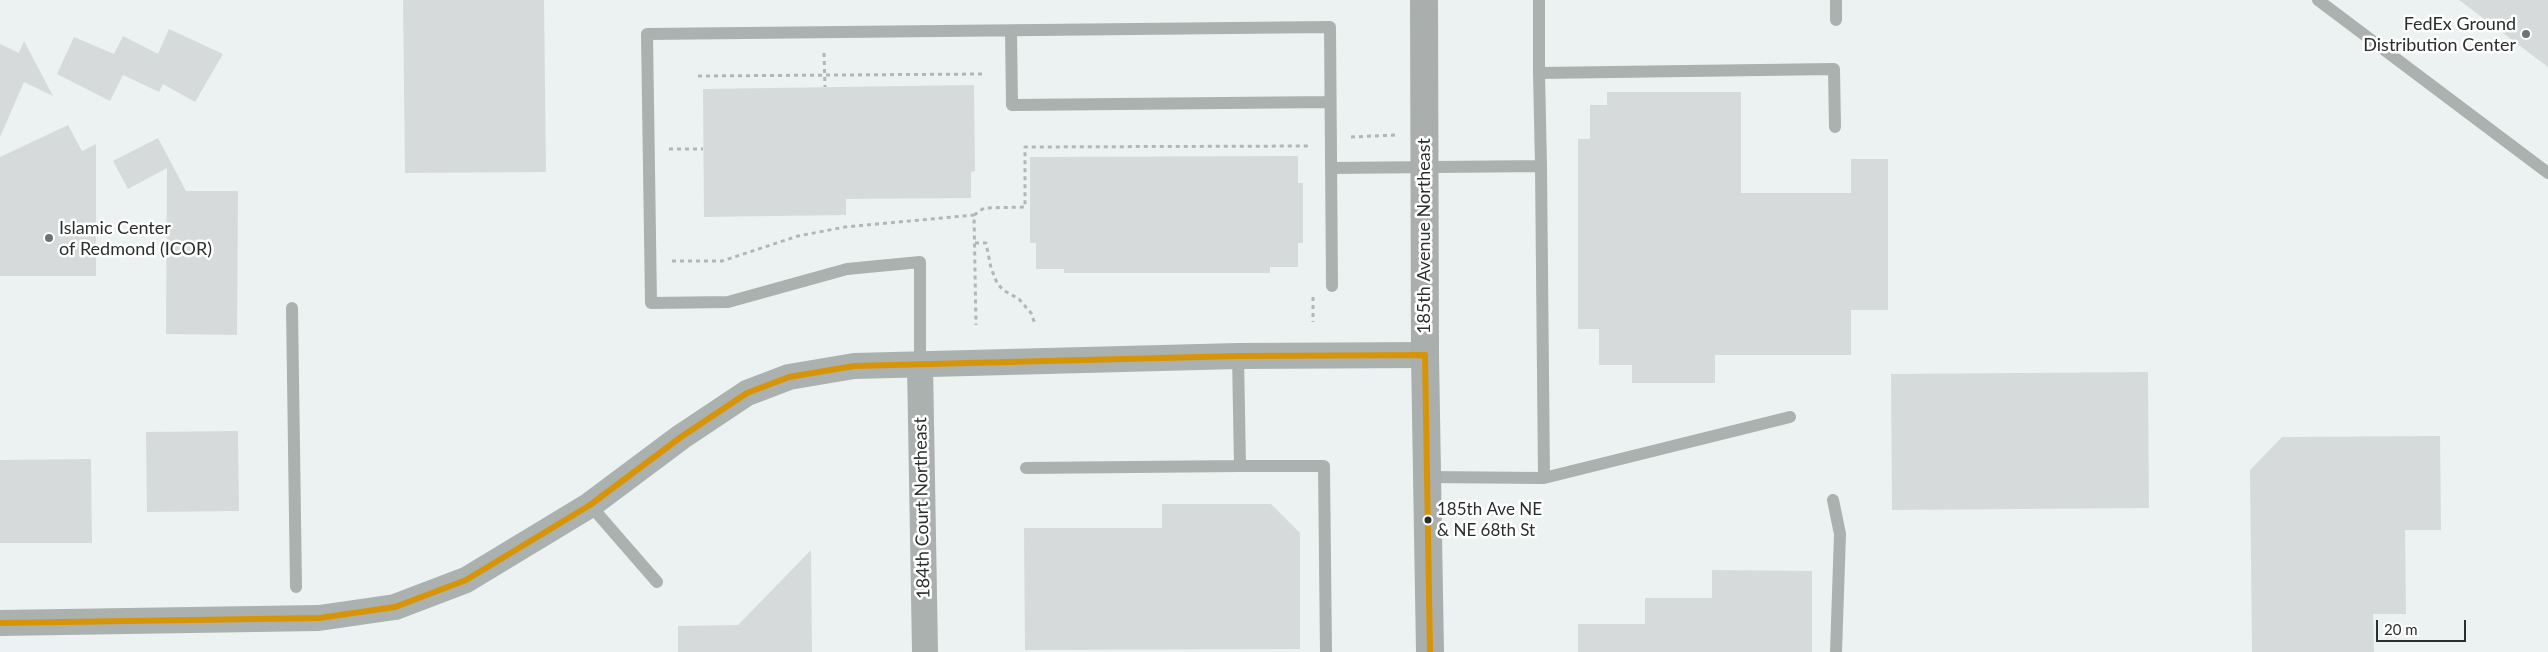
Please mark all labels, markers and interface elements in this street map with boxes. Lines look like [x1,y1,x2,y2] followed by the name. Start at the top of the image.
[2363,13,2516,56] place label: FedEx Ground Distribution Center
[2520,28,2532,40] marker: FedEx Ground Distribution Center
[1413,138,1435,334] street label: 185th Avenue Northeast
[59,217,212,260] place label: Islamic Center of Redmond (ICOR)
[43,232,55,244] marker: Islamic Center of Redmond (ICOR)
[910,417,934,599] street label: 184th Court Northeast
[1437,500,1542,540] place label: 185th Ave NE & NE 68th St
[1423,515,1433,525] marker: 185th Ave NE & NE 68th St
[2378,610,2468,642] scale bar
[2384,620,2418,638] text: 20 m

